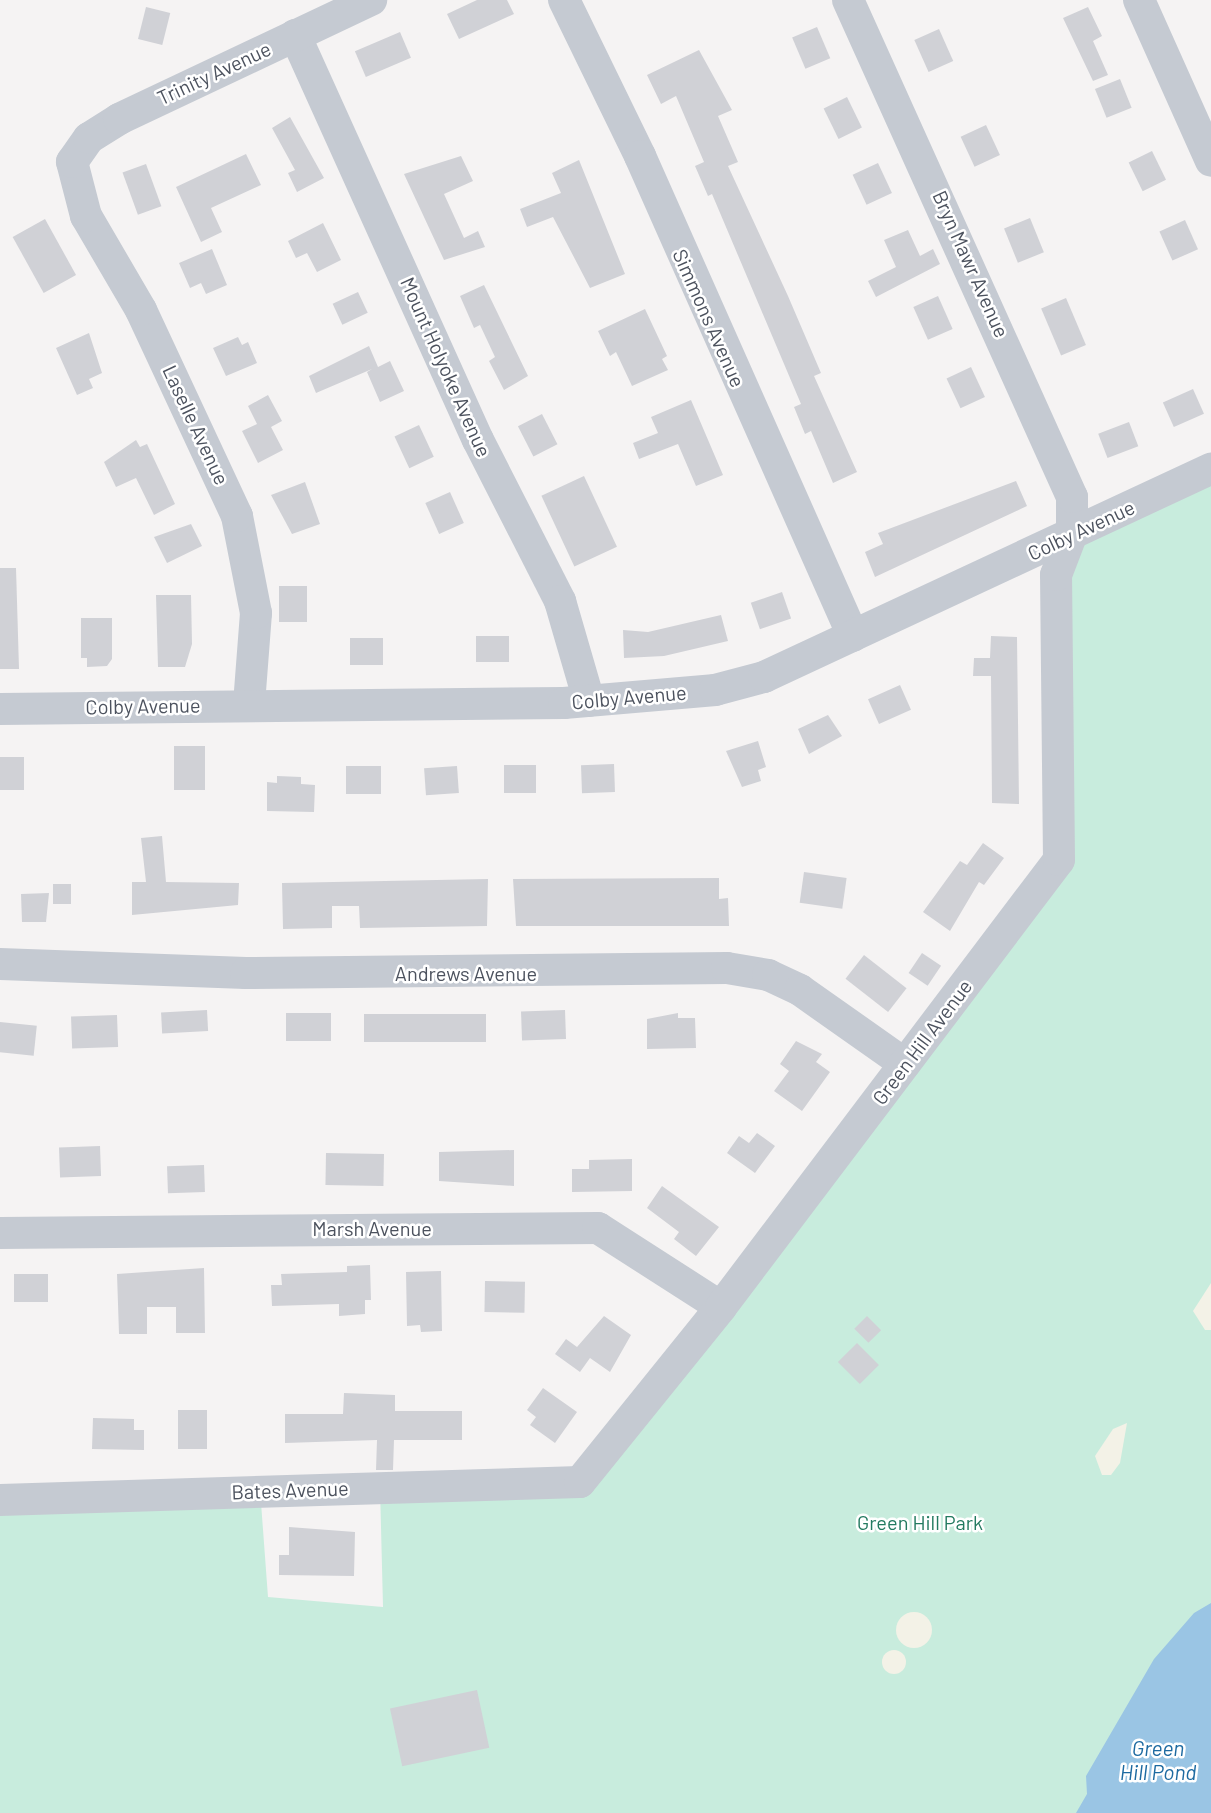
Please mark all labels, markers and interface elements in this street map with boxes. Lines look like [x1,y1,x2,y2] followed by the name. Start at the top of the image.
[153,36,275,110] street label: Trinity Avenue
[928,187,1014,341] street label: Bryn Mawr Avenue
[668,245,750,391] street label: Simmons Avenue
[396,273,496,461] street label: Mount Holyoke Avenue
[158,361,234,489] street label: Laselle Avenue
[1024,495,1138,565] street label: Colby Avenue
[571,680,687,714] street label: Colby Avenue
[85,693,201,719] street label: Colby Avenue
[395,961,537,985] street label: Andrews Avenue
[867,975,977,1109] street label: Green Hill Avenue
[312,1216,432,1240] street label: Marsh Avenue
[231,1476,349,1504] street label: Bates Avenue
[857,1510,983,1534] park label: Green Hill Park
[1120,1735,1196,1785] water label: Green Hill Pond

